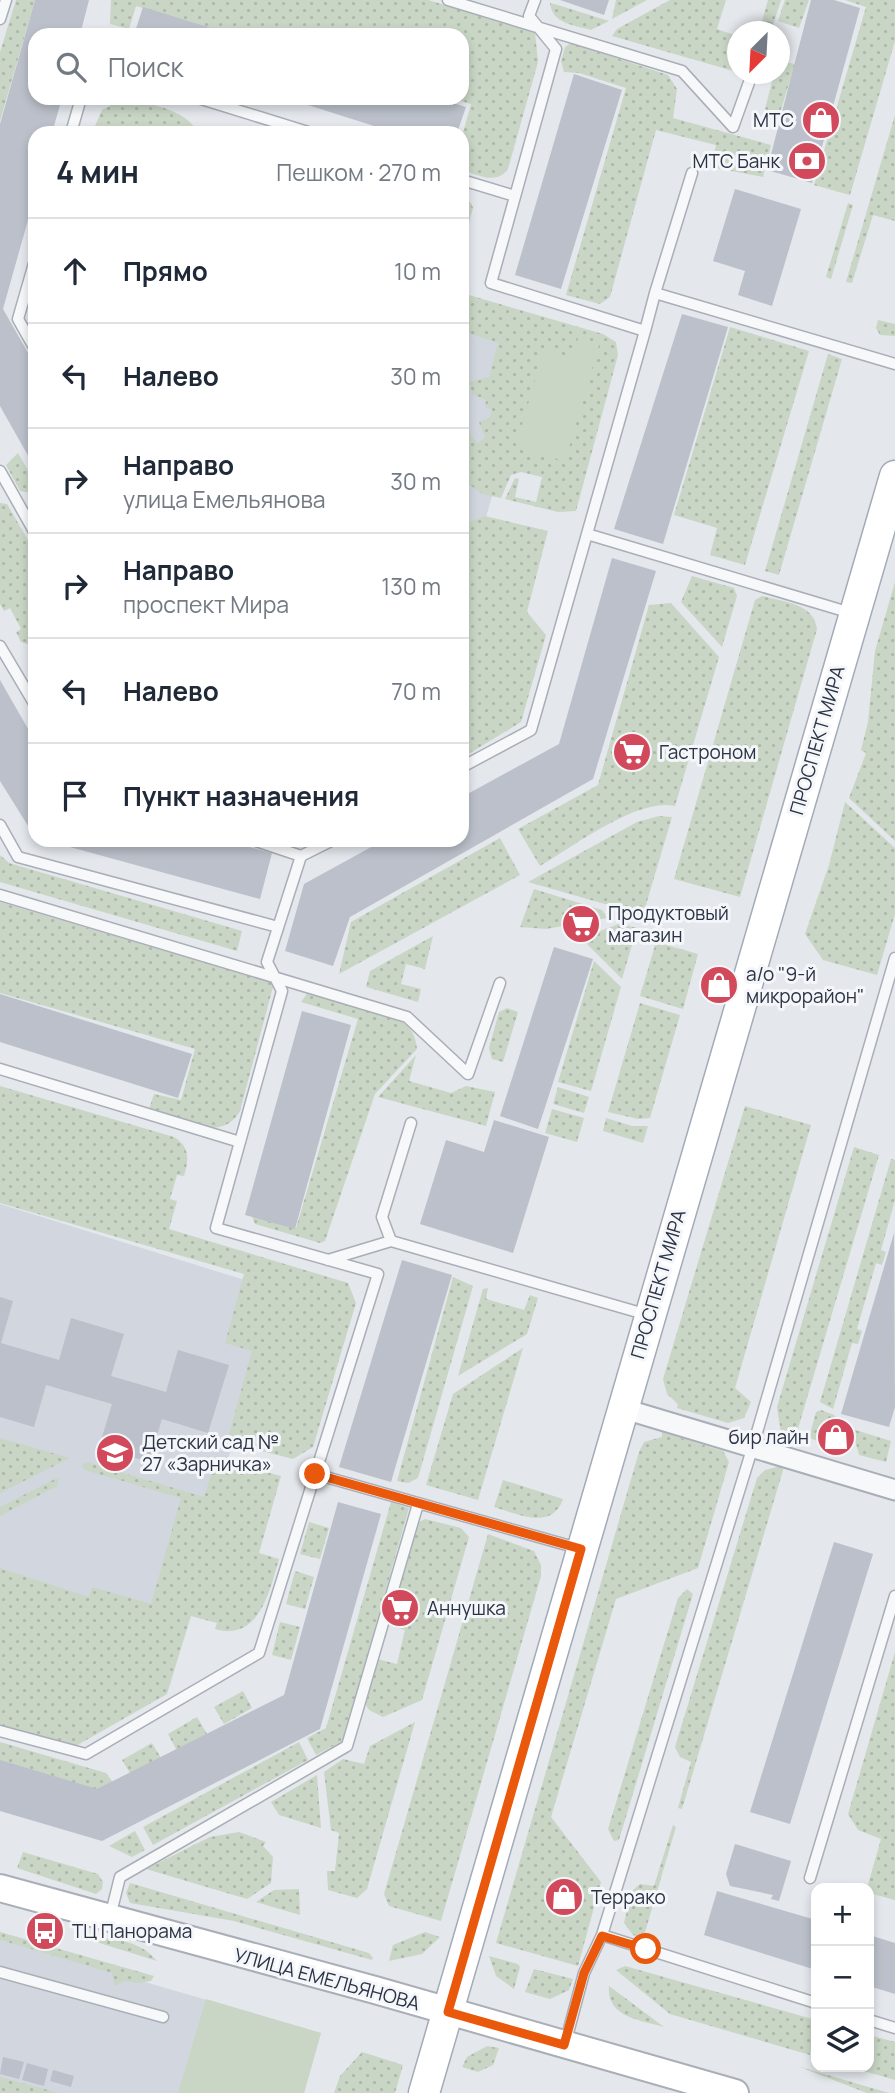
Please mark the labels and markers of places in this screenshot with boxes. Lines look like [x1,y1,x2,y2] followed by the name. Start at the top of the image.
[800,99,842,141] shop icon: МТС
[753,107,794,133] place label: МТС
[786,140,828,182] bank icon: МТС Банк
[693,148,781,174] place label: МТС Банк
[611,731,653,773] supermarket icon: Гастроном
[659,739,756,765] place label: Гастроном
[608,900,729,948] place label: Продуктовый магазин
[560,903,602,945] supermarket icon: Продуктовый магазин
[746,961,864,1009] place label: а/о "9-й микрорайон"
[698,964,740,1006] shop icon: а/о "9-й микрорайон"
[815,1416,857,1458] shop icon: бир лайн
[729,1424,809,1450] place label: бир лайн
[142,1429,279,1477] place label: Детский сад № 27 «Зарничка»
[94,1432,136,1474] school or university icon: Детский сад № 27 «Зарничка»
[379,1587,421,1629] supermarket icon: Аннушка
[427,1595,506,1621] place label: Аннушка
[543,1876,585,1918] shop icon: Террако
[591,1884,666,1910] place label: Террако
[24,1910,66,1952] bus stop icon: ТЦ Панорама
[72,1918,192,1944] place label: ТЦ Панорама

